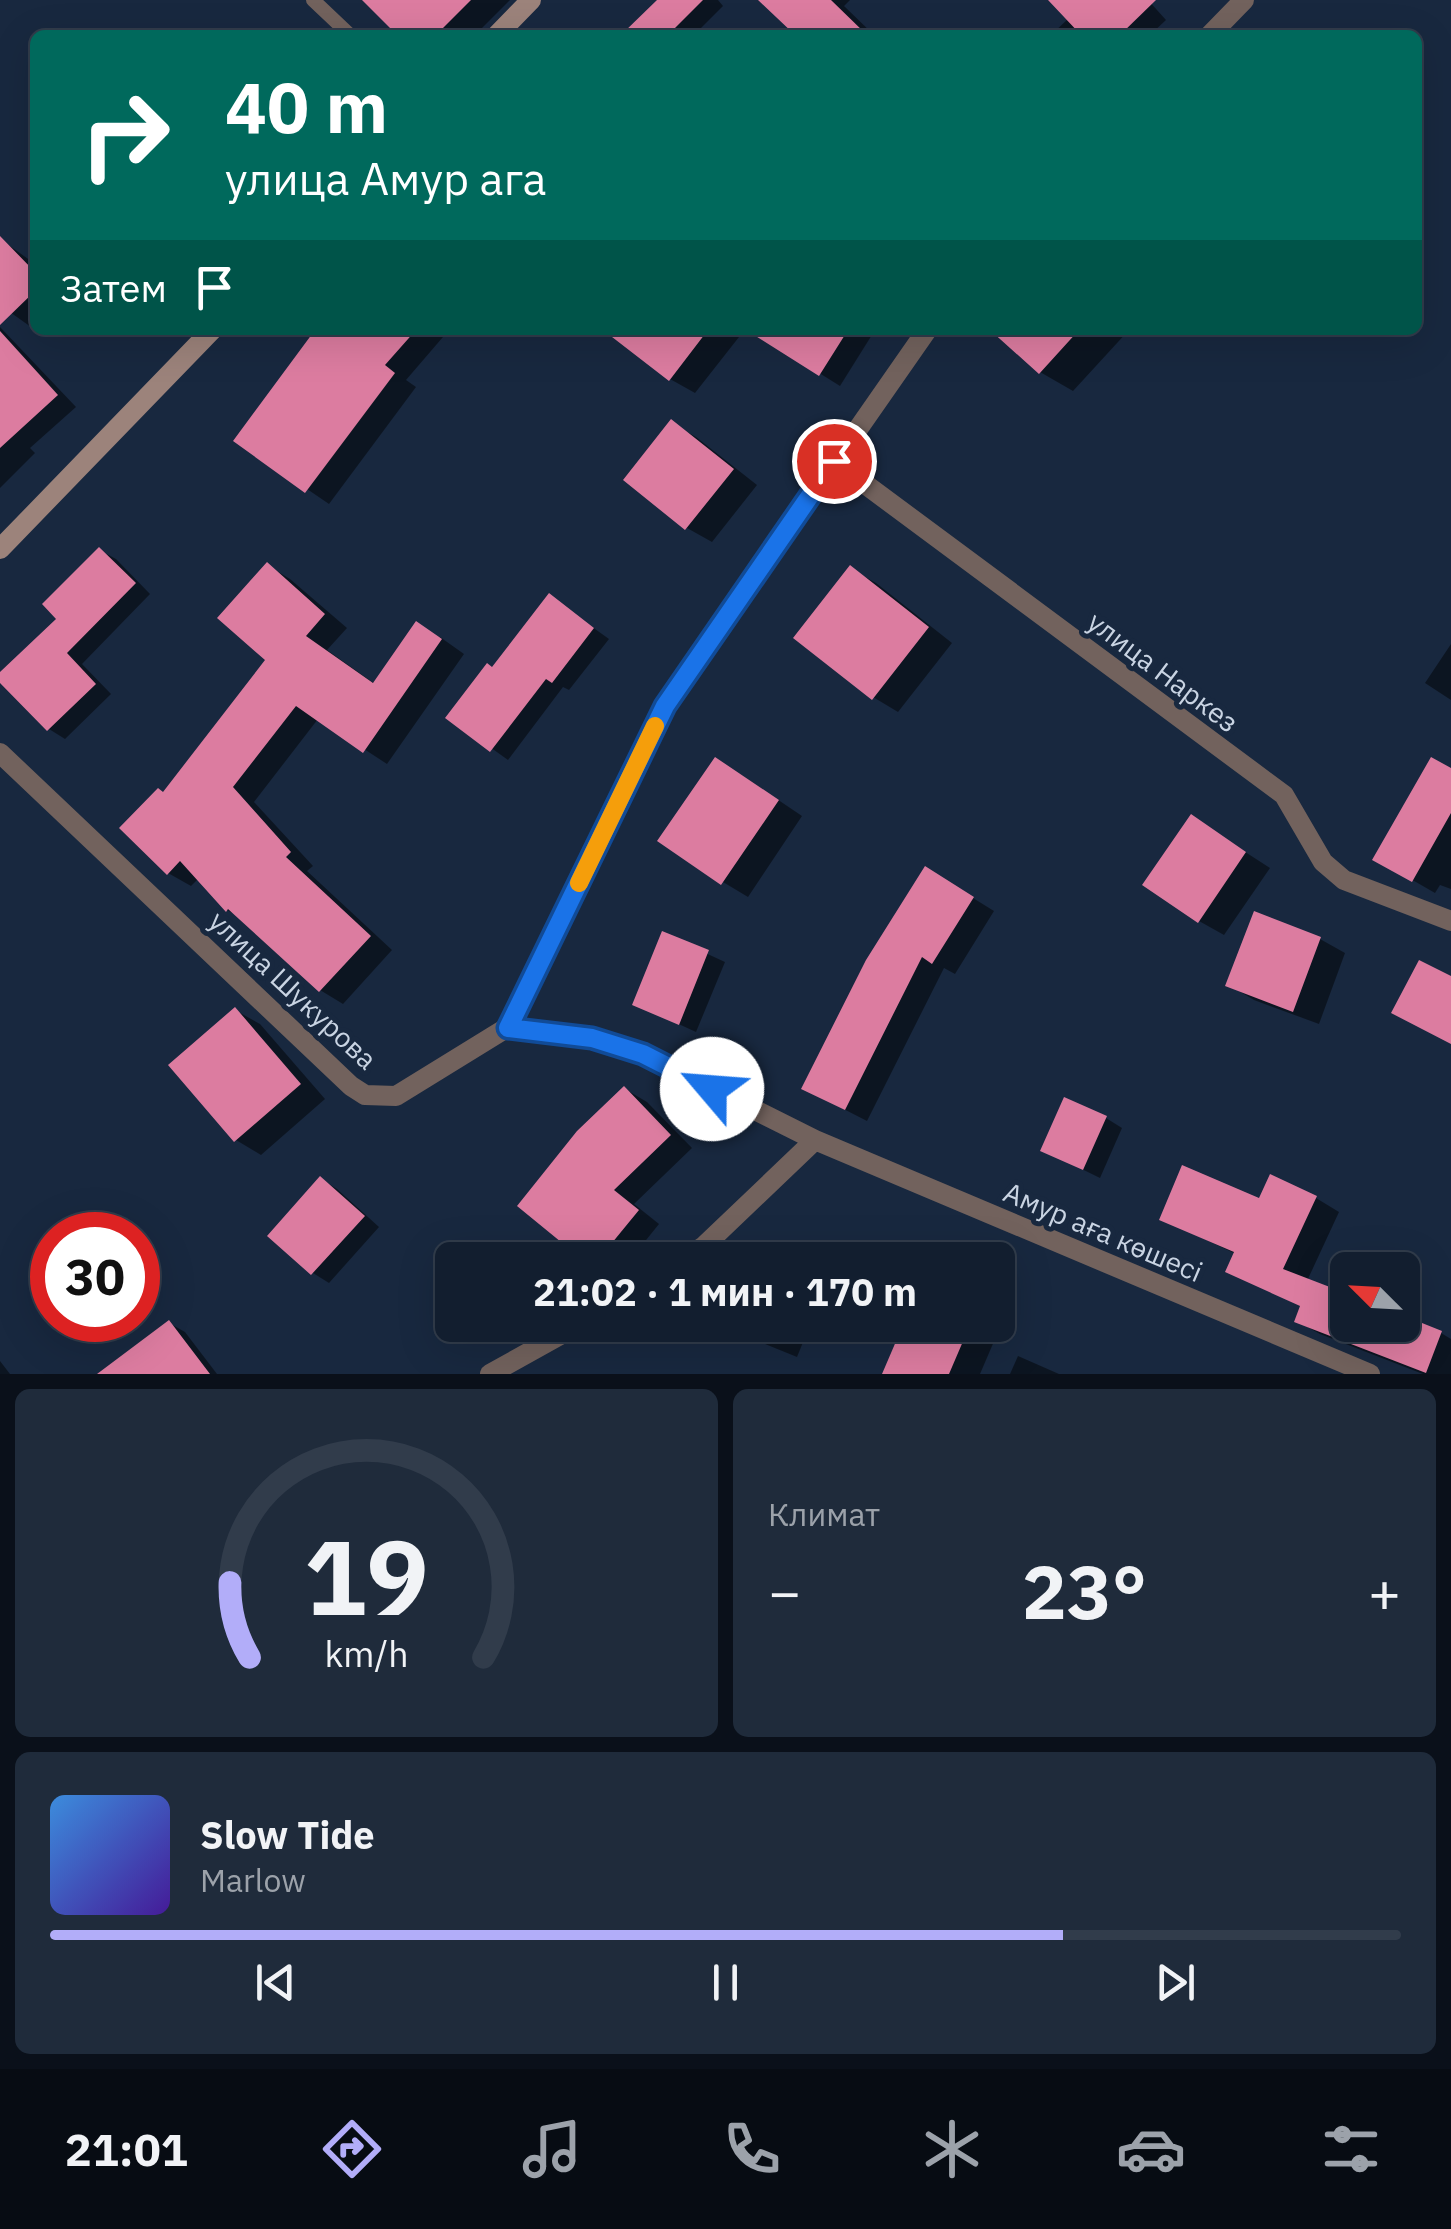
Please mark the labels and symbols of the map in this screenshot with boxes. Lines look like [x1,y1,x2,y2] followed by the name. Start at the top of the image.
[792,419,877,504] pin
[1080,603,1246,740] street label: улица Наркез
[202,902,385,1077] street label: улица Шукурова
[660,1037,764,1141] position arrow
[998,1173,1208,1290] street label: Амур аға көшесі
[30,1212,160,1342] speed limit sign: 30
[1330,1252,1420,1342] north arrow

